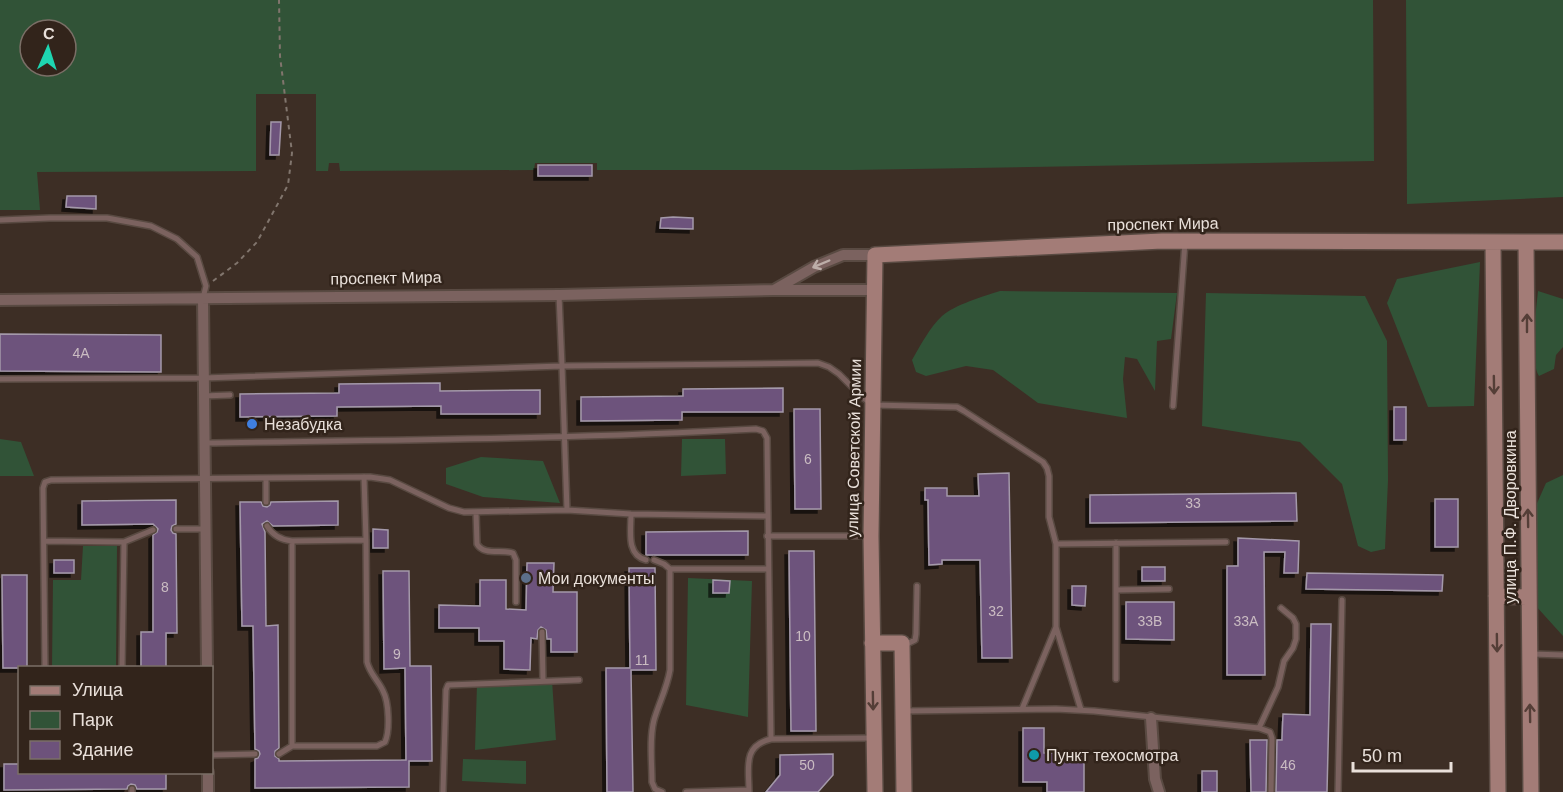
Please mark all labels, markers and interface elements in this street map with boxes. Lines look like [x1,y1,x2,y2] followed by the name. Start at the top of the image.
[18,18,78,78] north arrow
[43,25,55,42] text: С
[1107,215,1219,233] street label: проспект Мира
[813,258,831,270] one-way arrow
[330,269,442,287] street label: проспект Мира
[1521,313,1533,333] one-way arrow
[72,345,90,361] house number: 4А
[844,359,864,537] street label: улица Советской Армии
[1488,374,1500,394] one-way arrow
[264,416,342,433] place label: Незабудка
[245,417,259,431] marker: Незабудка
[1502,430,1519,604] street label: улица П.Ф. Дворовкина
[804,451,812,467] house number: 6
[1185,495,1201,511] house number: 33
[1522,508,1534,528] one-way arrow
[538,570,655,587] place label: Мои документы
[519,571,533,585] marker: Мои документы
[161,579,169,595] house number: 8
[988,603,1004,619] house number: 32
[1138,613,1162,629] house number: 33В
[1234,613,1259,629] house number: 33А
[795,628,811,644] house number: 10
[1491,632,1503,652] one-way arrow
[393,646,401,662] house number: 9
[635,652,649,668] house number: 11
[18,666,213,774] legend
[72,680,124,700] text: Улица
[867,691,878,711] one-way arrow
[1524,703,1536,723] one-way arrow
[72,710,113,730] text: Парк
[1353,735,1450,773] scale bar
[72,740,133,760] text: Здание
[1362,746,1402,766] text: 50 m
[1046,747,1178,764] place label: Пункт техосмотра
[1027,748,1041,762] marker: Пункт техосмотра
[799,757,815,773] house number: 50
[1280,757,1296,773] house number: 46

